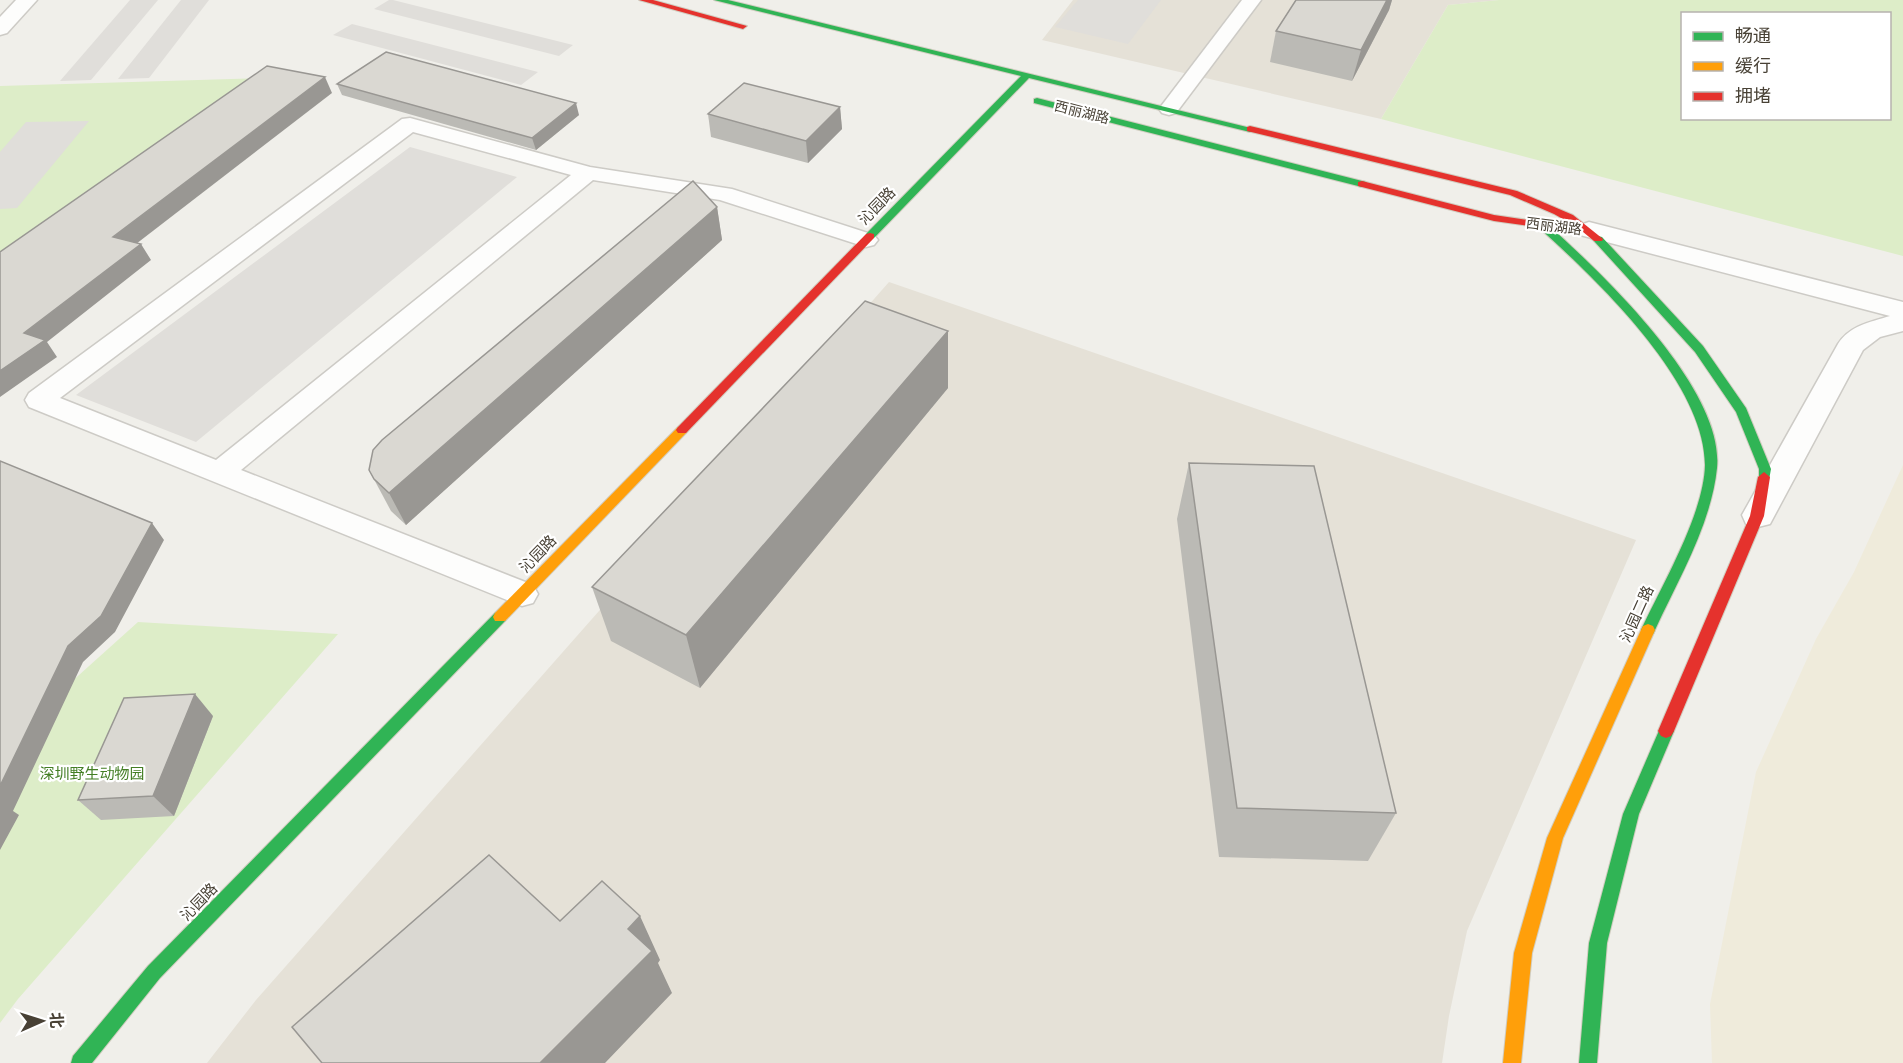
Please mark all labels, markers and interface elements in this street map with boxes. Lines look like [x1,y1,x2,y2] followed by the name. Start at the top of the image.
[1681,12,1891,120] legend
[1735,25,1771,46] text: 畅通
[1735,55,1771,76] text: 缓行
[1735,85,1771,106] text: 拥堵
[1053,97,1111,127] street label: 西丽湖路
[855,184,899,228] street label: 沁园路
[1525,215,1583,237] street label: 西丽湖路
[516,532,560,576] street label: 沁园路
[1617,583,1657,645] street label: 沁园二路
[39,765,145,783] park label: 深圳野生动物园
[177,880,221,924] street label: 沁园路
[12,991,72,1051] north arrow
[47,1012,66,1029] text: 北

